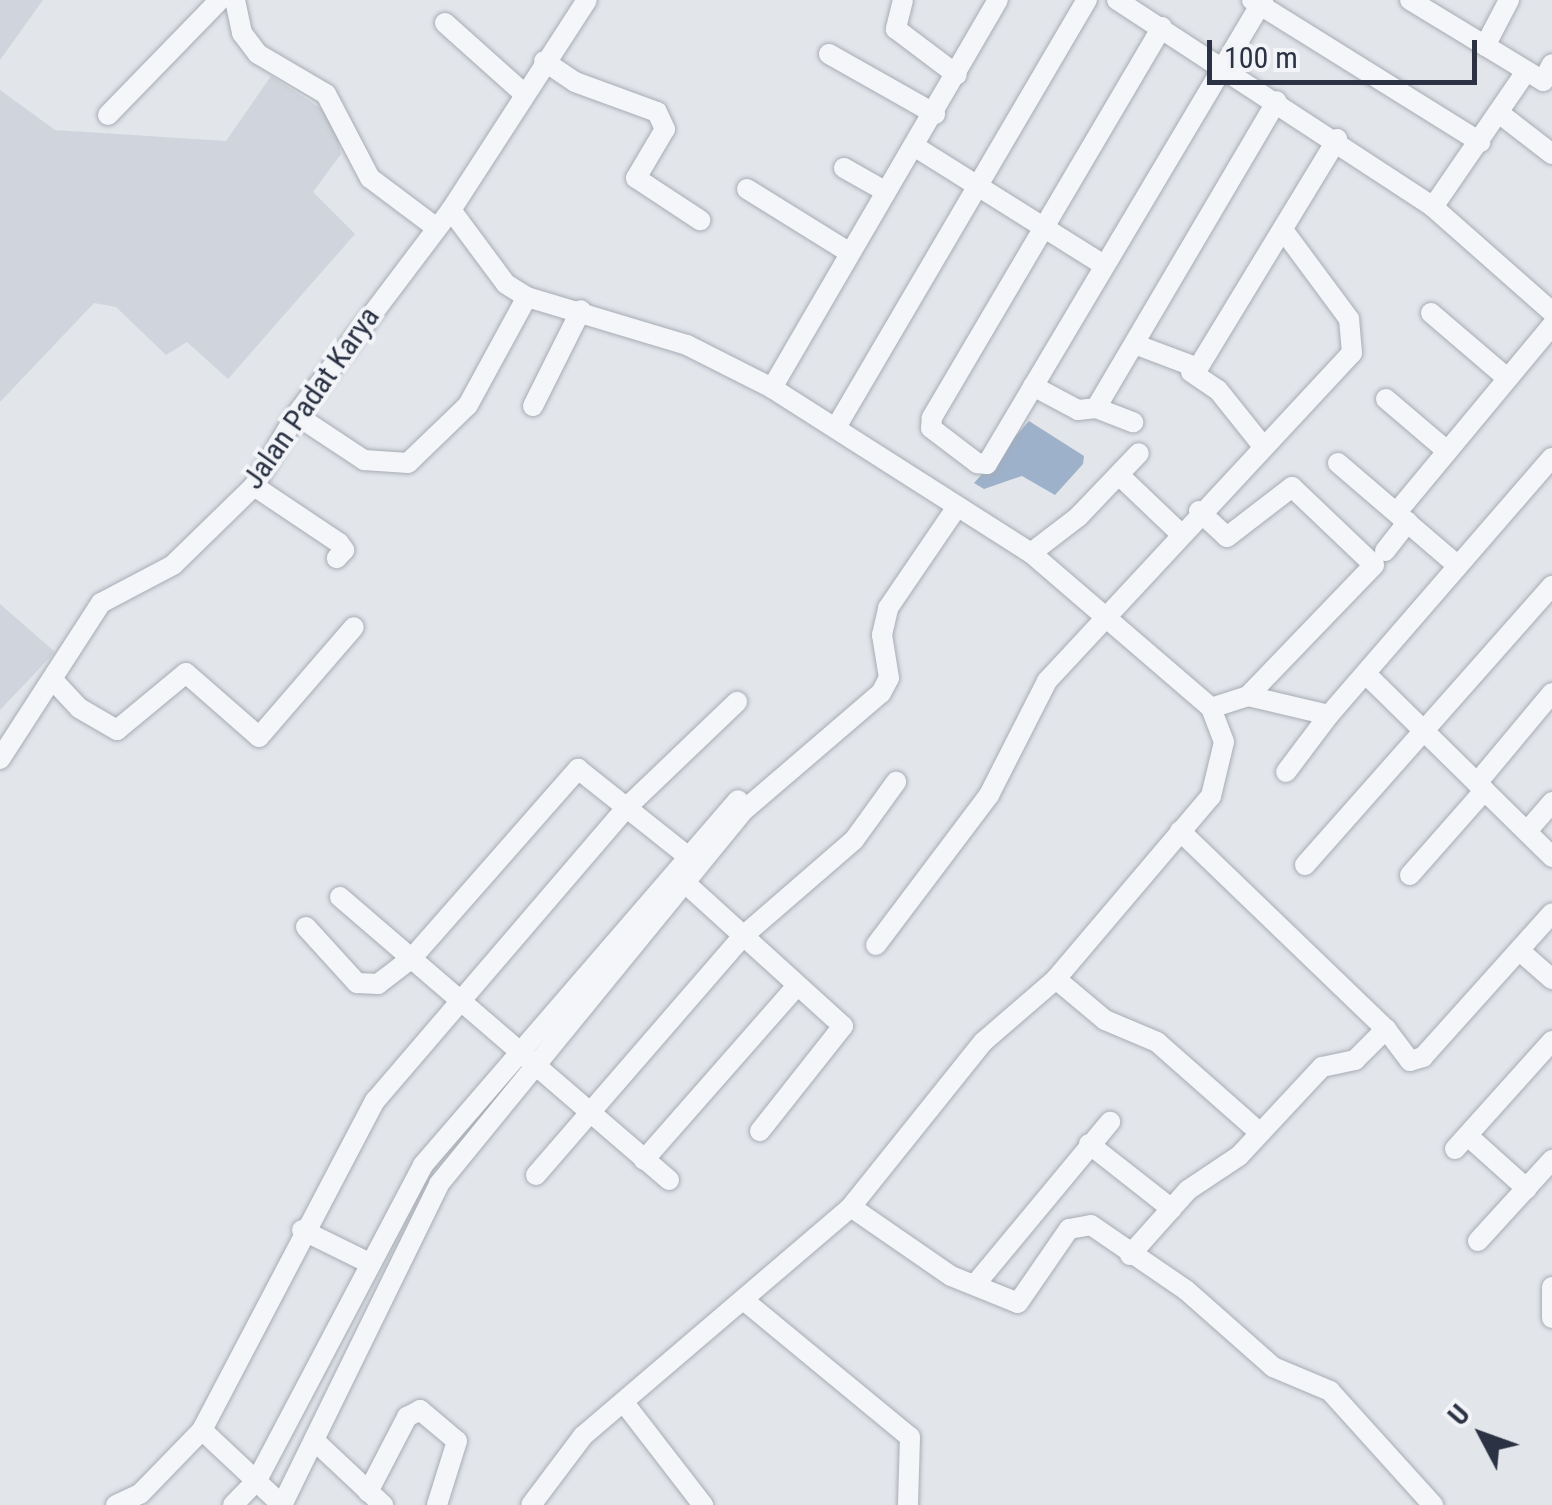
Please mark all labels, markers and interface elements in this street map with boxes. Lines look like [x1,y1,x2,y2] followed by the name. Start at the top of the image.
[1212,20,1482,82] scale bar
[1224,40,1298,75] text: 100 m
[235,300,387,496] street label: Jalan Padat Karya
[1432,1385,1532,1485] north arrow
[1441,1398,1477,1432] text: U

